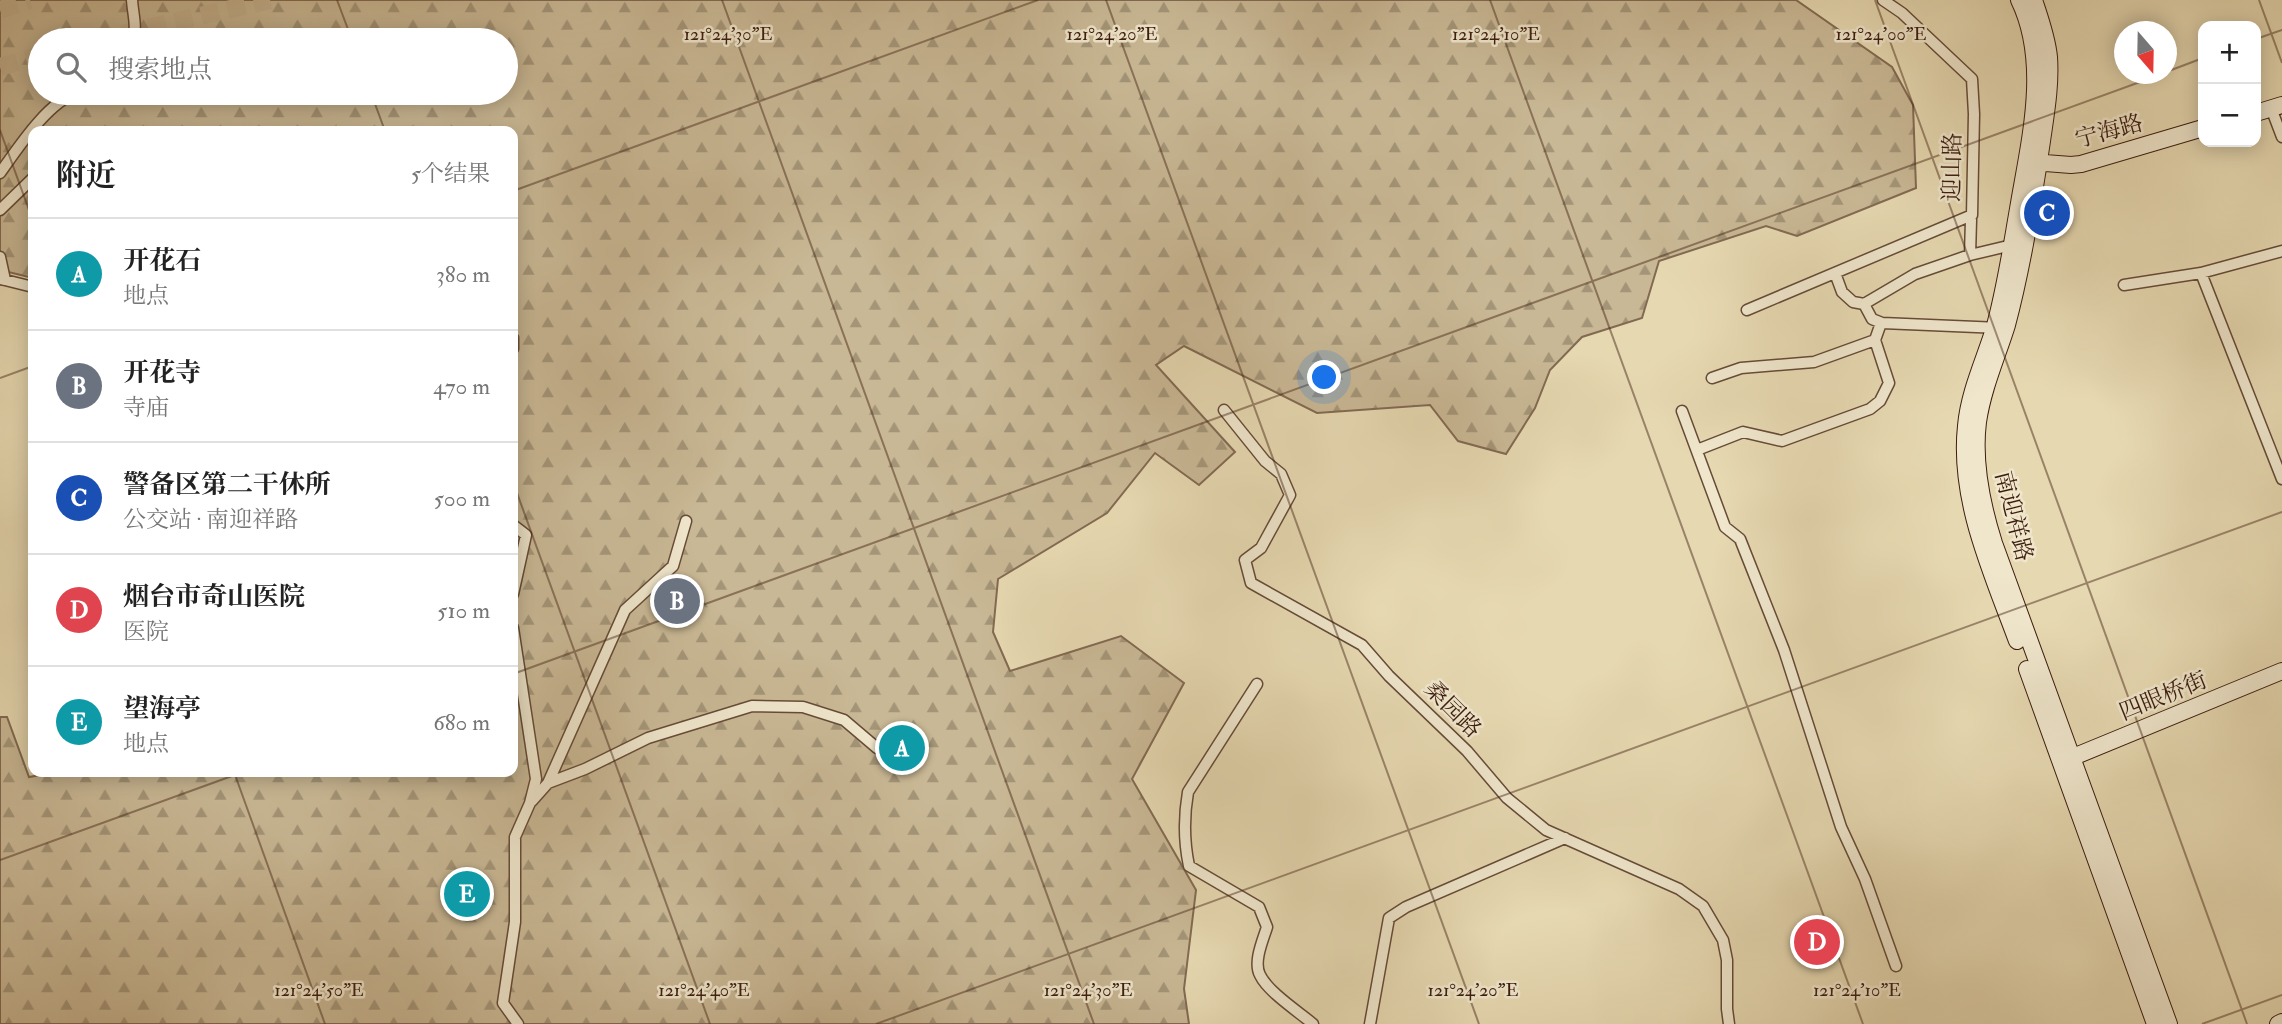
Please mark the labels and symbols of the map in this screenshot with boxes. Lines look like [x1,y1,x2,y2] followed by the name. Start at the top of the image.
[2114,21,2177,84] north arrow
[684,23,772,46] text: 121°24'30"E
[1067,23,1158,46] text: 121°24'20"E
[1452,23,1540,46] text: 121°24'10"E
[1835,23,1927,46] text: 121°24'00"E
[2072,108,2146,154] street label: 宁海路
[1937,132,1967,202] street label: 迎山路
[2024,187,2070,239] pin: C
[1307,360,1341,394] your location
[1989,468,2039,564] street label: 南迎祥路
[654,575,700,627] pin: B
[2115,665,2211,727] street label: 四眼桥街
[1418,674,1488,744] street label: 桑园路
[879,722,925,774] pin: A
[444,868,490,920] pin: E
[1794,916,1840,968] pin: D
[274,979,364,1002] text: 121°24'50"E
[658,979,750,1002] text: 121°24'40"E
[1044,979,1132,1002] text: 121°24'30"E
[1428,979,1519,1002] text: 121°24'20"E
[1813,979,1901,1002] text: 121°24'10"E

